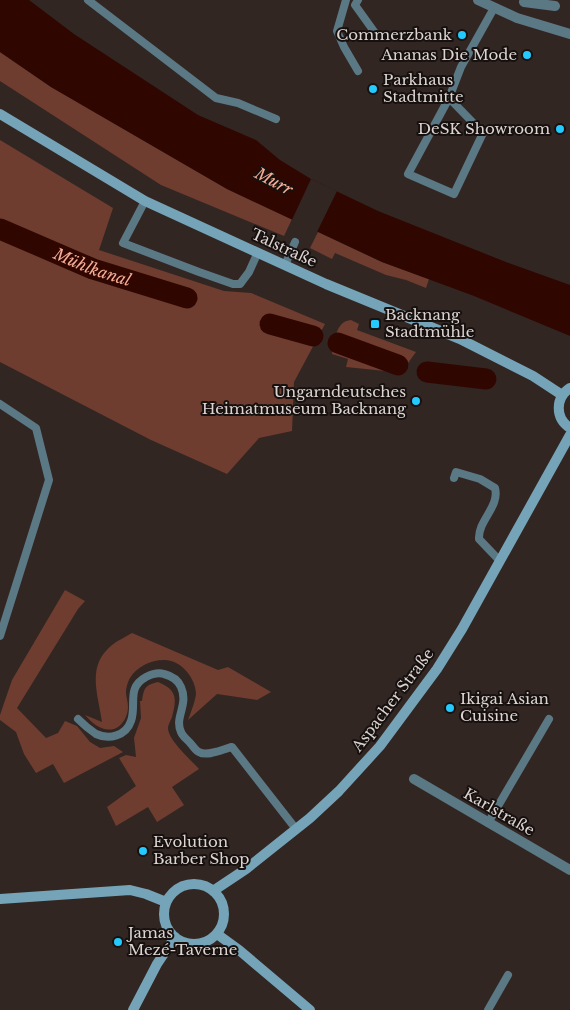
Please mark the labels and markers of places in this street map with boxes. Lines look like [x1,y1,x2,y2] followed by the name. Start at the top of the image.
[336,25,453,44] place label: Commerzbank
[456,29,468,41] marker: Commerzbank
[380,45,517,64] place label: Ananas Die Mode
[521,49,533,61] marker: Ananas Die Mode
[383,70,464,106] place label: Parkhaus Stadtmitte
[367,83,379,95] marker: Parkhaus Stadtmitte
[418,119,550,138] place label: DeSK Showroom
[554,123,566,135] marker: DeSK Showroom
[385,305,474,341] place label: Backnang Stadtmühle
[369,318,381,330] marker: Backnang Stadtmühle
[202,382,407,418] place label: Ungarndeutsches Heimatmuseum Backnang
[410,395,422,407] marker: Ungarndeutsches Heimatmuseum Backnang
[460,689,549,725] place label: Ikigai Asian Cuisine
[444,702,456,714] marker: Ikigai Asian Cuisine
[153,832,249,868] place label: Evolution Barber Shop
[137,845,149,857] marker: Evolution Barber Shop
[126,923,237,959] place label: Jamas Mezé-Taverne
[112,936,124,948] marker: Jamas Mezé-Taverne

